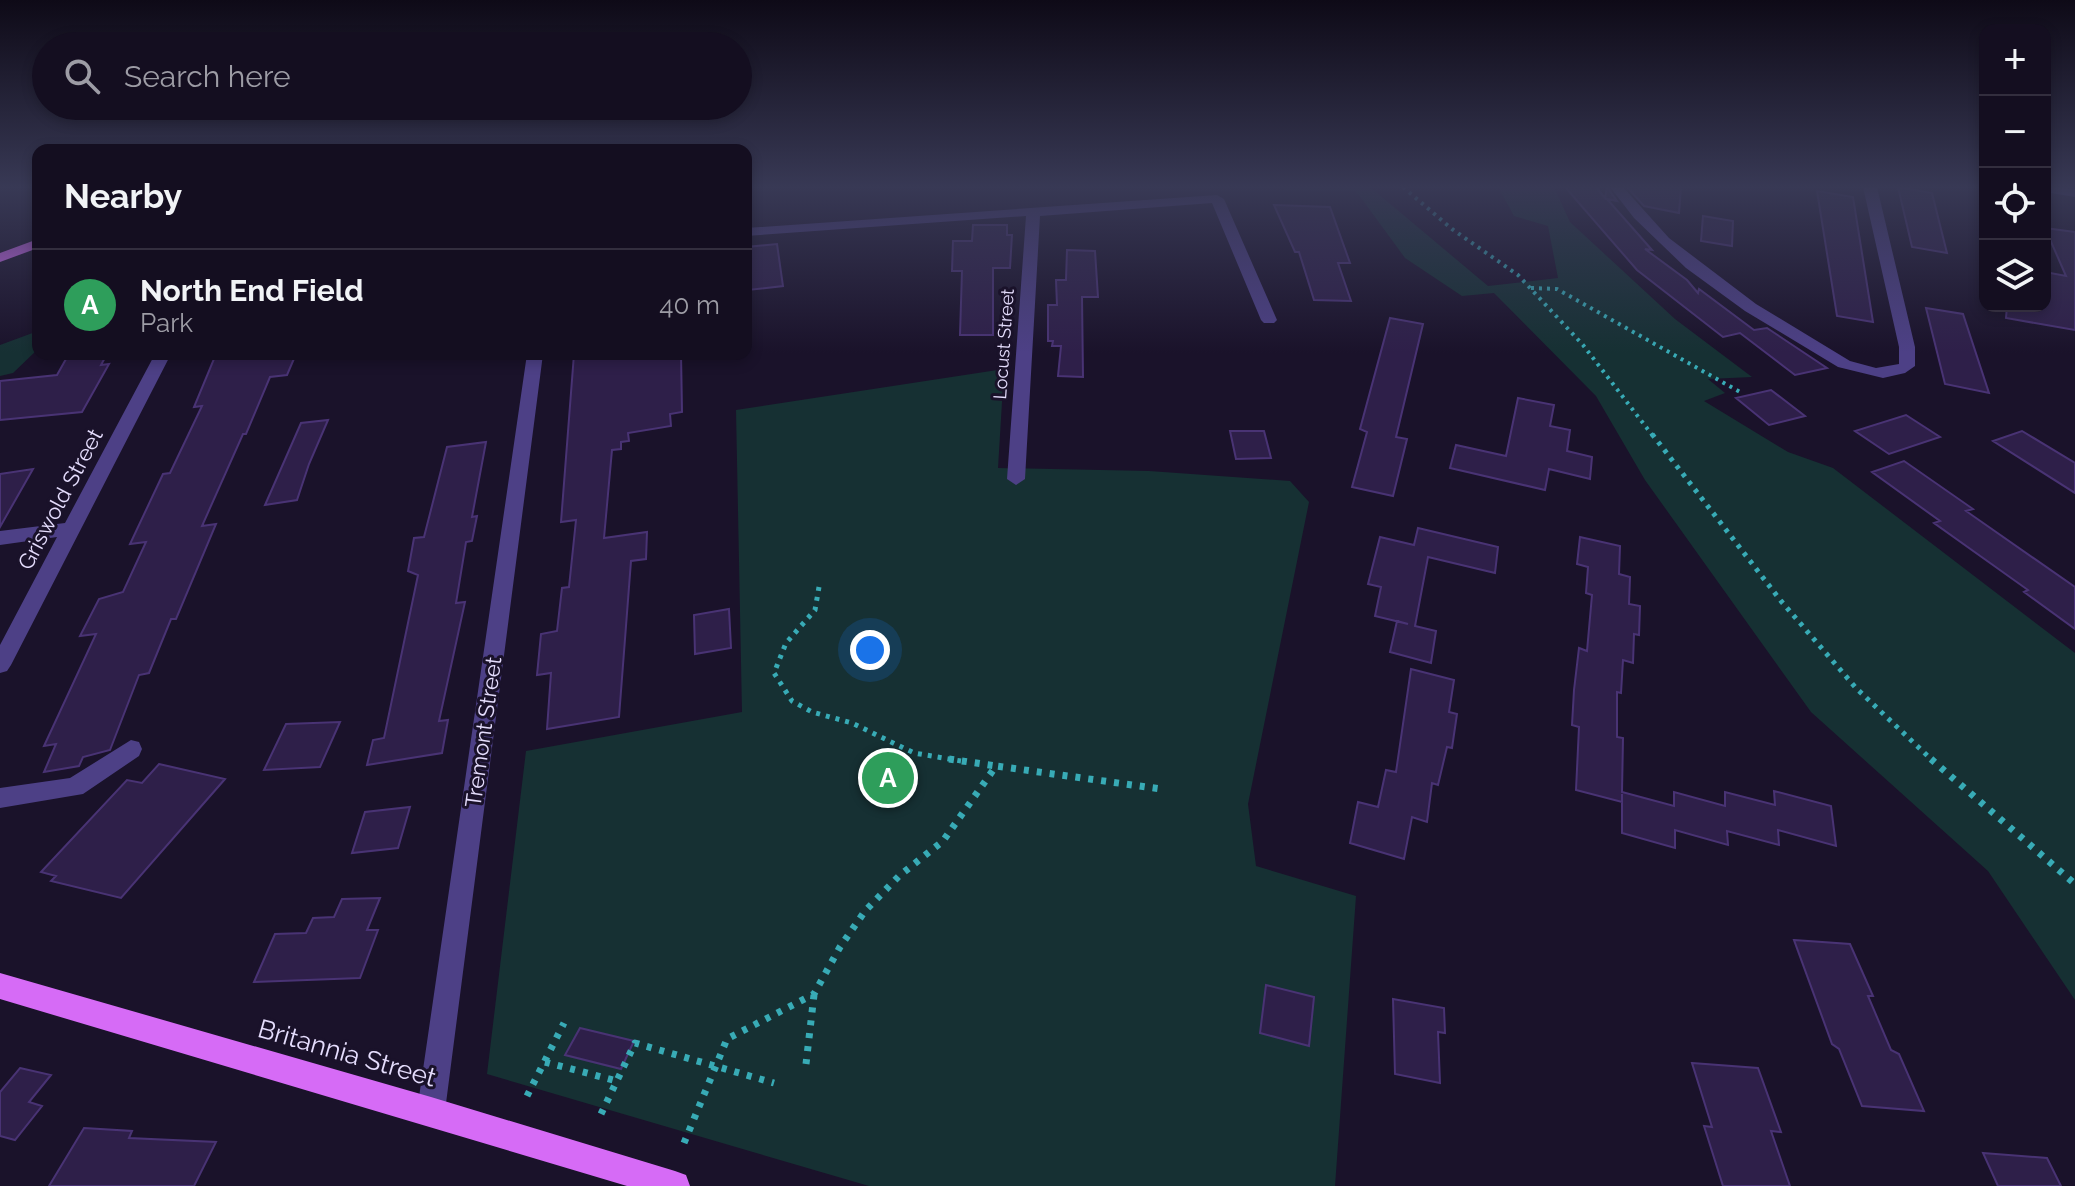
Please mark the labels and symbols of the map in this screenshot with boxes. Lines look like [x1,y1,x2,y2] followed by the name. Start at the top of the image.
[989,288,1018,400] street label: Locust Street
[12,424,108,574] street label: Griswold Street
[850,630,890,670] your location
[460,654,507,809] street label: Tremont Street
[862,748,914,808] pin: A
[254,1013,440,1093] street label: Britannia Street

